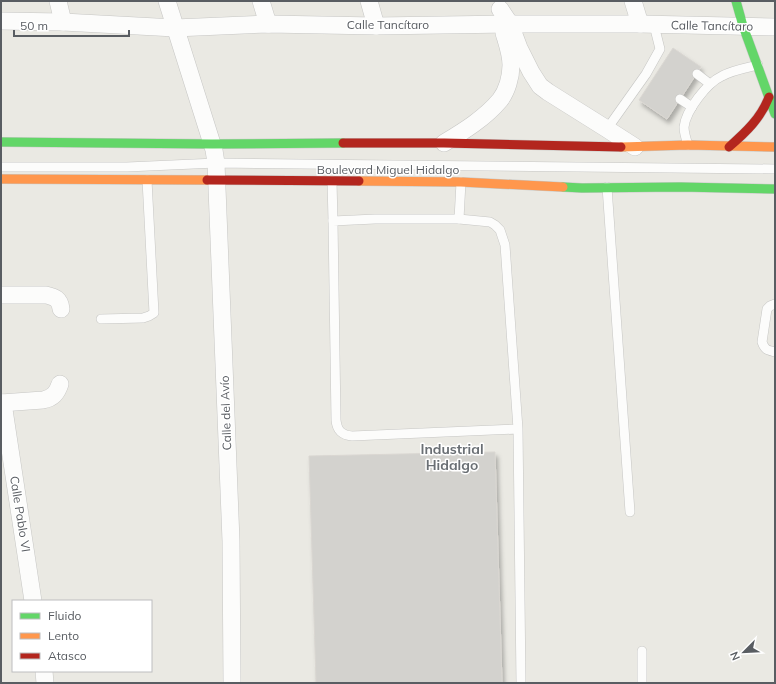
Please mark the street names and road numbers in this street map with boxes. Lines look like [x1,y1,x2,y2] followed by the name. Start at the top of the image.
[347,17,429,32] street label: Calle Tancítaro
[671,17,754,34] street label: Calle Tancítaro
[317,162,459,177] street label: Boulevard Miguel Hidalgo
[217,375,234,451] street label: Calle del Avío
[7,475,34,553] street label: Calle Pablo VI

